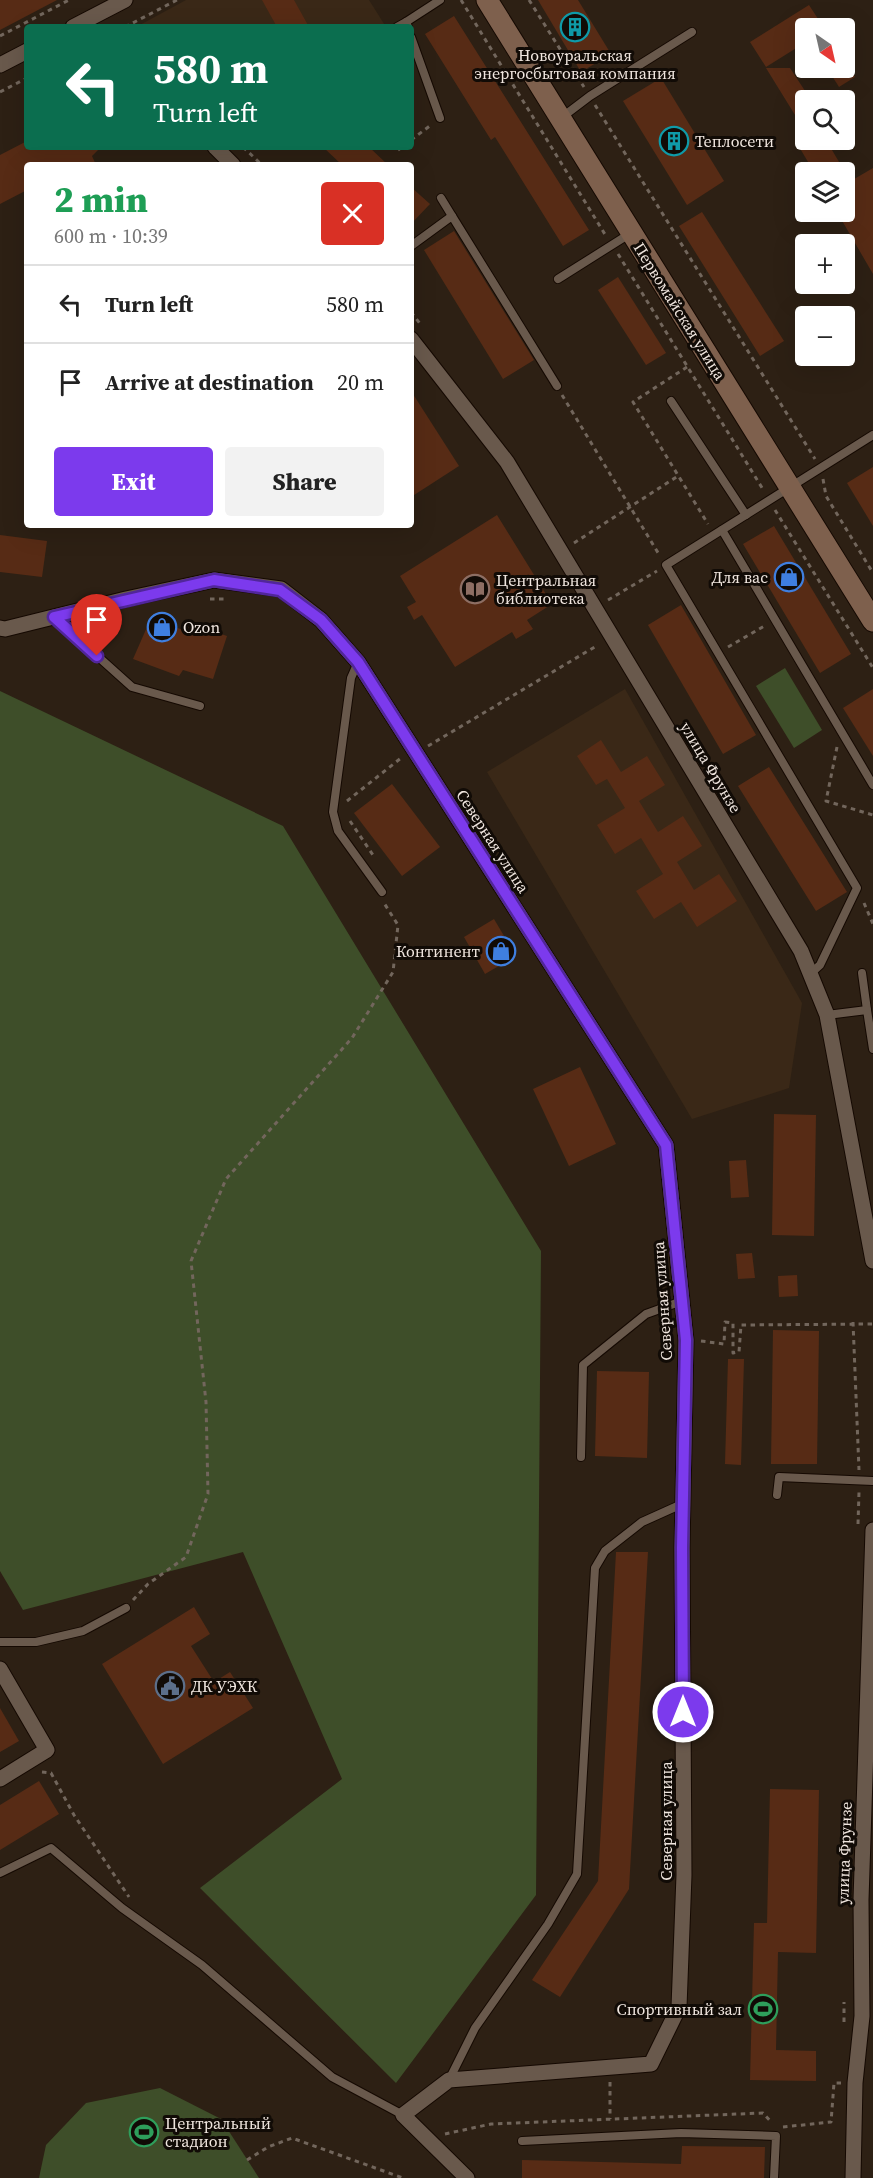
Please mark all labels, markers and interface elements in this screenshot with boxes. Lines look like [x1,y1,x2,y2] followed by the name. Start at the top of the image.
[559,11,591,43] building icon: Новоуральская энергосбытовая компания
[795,18,855,78] north arrow
[795,18,855,366] map controls
[153,39,268,97] text: 580 m
[474,44,676,84] place label: Новоуральская энергосбытовая компания
[54,48,132,126] icon: left
[795,90,855,150] button: search
[153,94,257,131] text: Turn left
[658,125,690,157] building icon: Теплосети
[695,130,774,152] place label: Теплосети
[795,162,855,222] button: layers
[54,175,148,224] text: 2 min
[321,182,384,245] button: close
[54,222,168,250] text: 600 m · 10:39
[795,234,855,294] button: +
[629,238,732,385] street label: Первомайская улица
[54,288,87,321] icon: left
[105,289,193,319] text: Turn left
[326,289,384,319] text: 580 m
[795,306,855,366] button: −
[54,366,87,399] icon: arrive
[105,367,314,397] text: Arrive at destination
[337,367,384,397] text: 20 m
[54,447,213,516] button: Exit
[225,447,384,516] button: Share
[773,561,805,593] shop icon: Для вас
[711,566,768,588] place label: Для вас
[496,569,596,609] place label: Центральная библиотека
[459,573,491,605] library icon: Центральная библиотека
[71,594,122,656] pin
[80,603,113,636] icon: arrive
[146,611,178,643] shop icon: Ozon
[183,616,220,638] place label: Ozon
[675,717,747,817] street label: улица Фрунзе
[451,785,535,898] street label: Северная улица
[485,935,517,967] shop icon: Континент
[396,940,481,962] place label: Континент
[647,1240,677,1361] street label: Северная улица
[154,1670,186,1702] public building icon: ДК УЭХК
[191,1675,258,1697] place label: ДК УЭХК
[651,1680,715,1744] position arrow
[655,1760,677,1881] street label: Северная улица
[831,1801,857,1905] street label: улица Фрунзе
[747,1993,779,2025] sports icon: Спортивный зал
[617,1998,742,2020] place label: Спортивный зал
[165,2112,271,2152] place label: Центральный стадион
[128,2116,160,2148] sports icon: Центральный стадион

